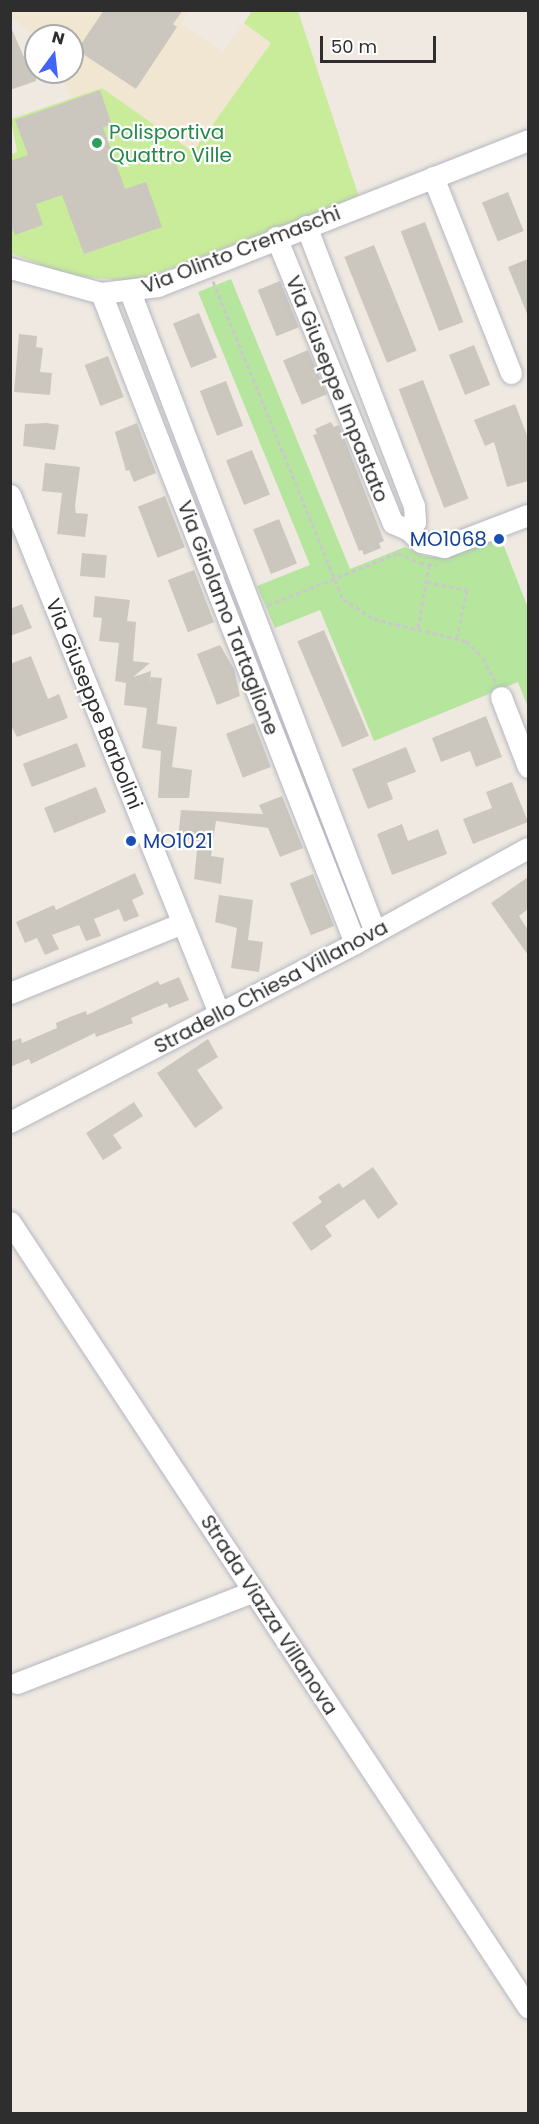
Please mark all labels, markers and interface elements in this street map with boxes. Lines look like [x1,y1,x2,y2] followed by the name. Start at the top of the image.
[24,24,84,84] north arrow
[323,24,438,62] scale bar
[49,25,67,51] text: N
[331,34,377,59] text: 50 m
[109,120,232,167] place label: Polisportiva Quattro Ville
[90,136,104,150] marker: Polisportiva Quattro Ville
[138,201,344,299] street label: Via Olinto Cremaschi
[281,272,393,506] street label: Via Giuseppe Impastato
[172,497,284,739] street label: Via Girolamo Tartaglione
[410,527,487,551] place label: MO1068
[492,532,506,546] marker: MO1068
[41,595,147,813] street label: Via Giuseppe Barbolini
[143,829,213,853] place label: MO1021
[124,834,138,848] marker: MO1021
[150,915,392,1059] street label: Stradello Chiesa Villanova
[195,1511,343,1719] street label: Strada Viazza Villanova

